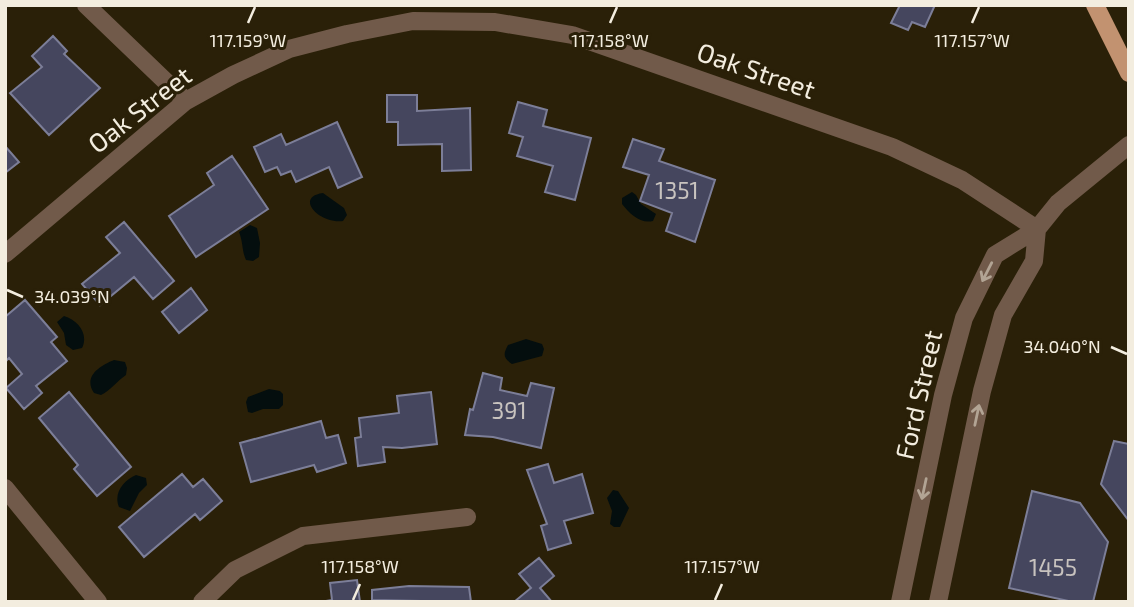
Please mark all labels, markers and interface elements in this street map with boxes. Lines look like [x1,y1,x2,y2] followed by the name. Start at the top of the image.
[210,29,286,51] text: 117.159°W
[571,29,649,51] text: 117.158°W
[934,29,1010,51] text: 117.157°W
[693,35,820,104] street label: Oak Street
[81,59,197,159] street label: Oak Street
[655,176,699,204] house number: 1351
[980,261,994,282] one-way arrow
[34,285,110,307] text: 34.039°N
[888,327,947,462] street label: Ford Street
[1023,335,1101,357] text: 34.040°N
[491,396,527,424] house number: 391
[970,404,984,427] one-way arrow
[916,477,930,500] one-way arrow
[1029,553,1077,581] house number: 1455
[321,555,399,577] text: 117.158°W
[684,555,760,577] text: 117.157°W

